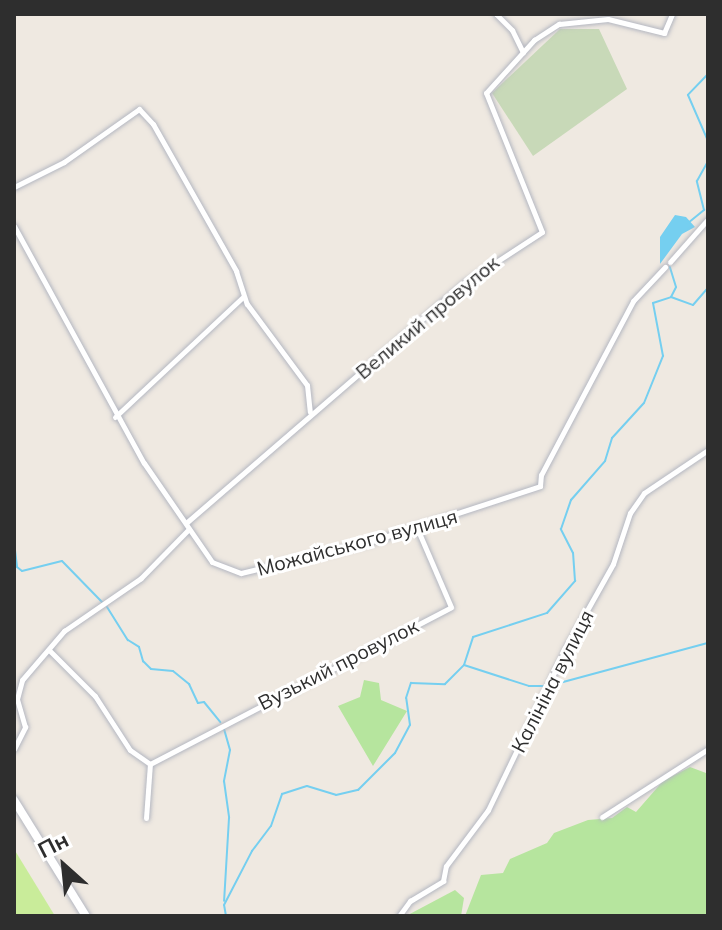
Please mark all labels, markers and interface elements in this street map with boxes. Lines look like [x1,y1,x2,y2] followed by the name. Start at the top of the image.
[351,250,503,384] street label: Великий провулок
[254,504,460,580] street label: Можайського вулиця
[506,606,598,756] street label: Калініна вулиця
[254,613,422,715] street label: Вузький провулок
[33,825,73,864] text: Пн
[24,826,104,906] north arrow

